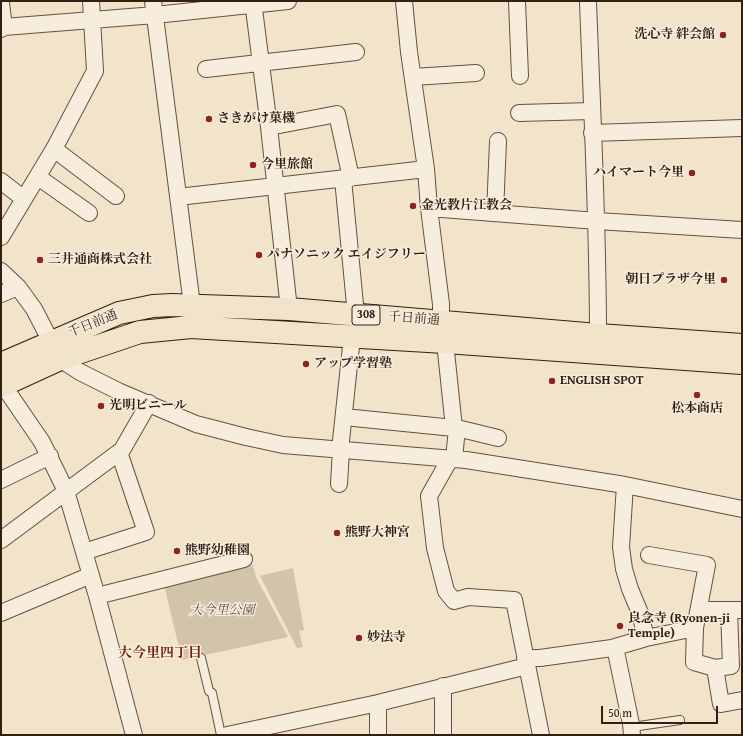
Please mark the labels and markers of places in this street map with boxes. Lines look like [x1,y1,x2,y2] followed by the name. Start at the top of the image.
[634,27,715,43] place label: 洗心寺 絆会館
[718,30,728,40] marker: 洗心寺 絆会館
[217,111,295,127] place label: さきがけ菓機
[204,114,214,124] marker: さきがけ菓機
[261,157,313,173] place label: 今里旅館
[248,160,258,170] marker: 今里旅館
[593,165,684,181] place label: ハイマート今里
[687,168,697,178] marker: ハイマート今里
[421,198,512,214] place label: 金光教片江教会
[408,201,418,211] marker: 金光教片江教会
[267,247,426,263] place label: パナソニック エイジフリー
[254,250,264,260] marker: パナソニック エイジフリー
[48,252,152,268] place label: 三井通商株式会社
[35,255,45,265] marker: 三井通商株式会社
[625,272,716,288] place label: 朝日プラザ今里
[719,275,729,285] marker: 朝日プラザ今里
[314,356,392,372] place label: アップ学習塾
[301,359,311,369] marker: アップ学習塾
[560,373,644,389] place label: ENGLISH SPOT
[547,376,557,386] marker: ENGLISH SPOT
[692,390,702,400] marker: 松本商店
[109,398,187,414] place label: 光明ビニール
[96,401,106,411] marker: 光明ビニール
[671,401,723,417] place label: 松本商店
[345,525,410,541] place label: 熊野大神宮
[332,528,342,538] marker: 熊野大神宮
[185,543,250,559] place label: 熊野幼稚園
[172,546,182,556] marker: 熊野幼稚園
[628,611,730,642] place label: 良念寺 (Ryonen-ji Temple)
[615,621,625,631] marker: 良念寺 (Ryonen-ji Temple)
[367,630,406,646] place label: 妙法寺
[354,633,364,643] marker: 妙法寺

